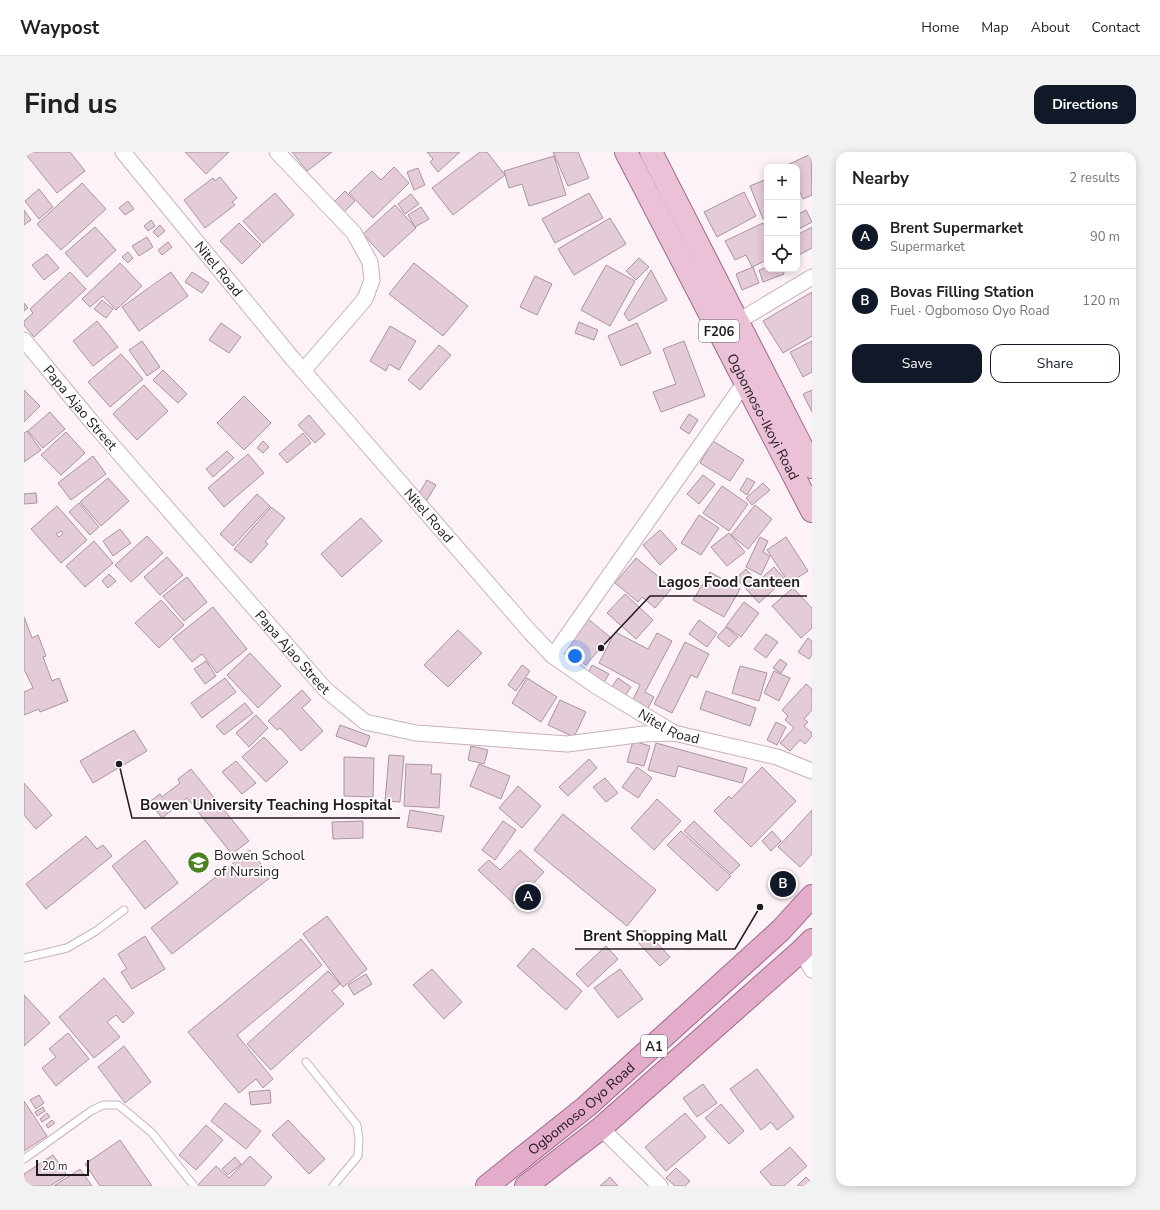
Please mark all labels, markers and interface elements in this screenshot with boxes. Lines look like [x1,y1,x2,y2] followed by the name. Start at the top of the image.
[20,15,99,41] text: Waypost
[921,18,959,37] text: Home
[981,18,1009,37] text: Map
[1031,18,1070,37] text: About
[1092,18,1140,37] text: Contact
[24,85,118,123] text: Find us
[1034,85,1136,124] button: Directions
[764,164,800,272] map controls
[764,164,800,200] button: +
[852,167,909,190] text: Nearby
[1069,169,1120,187] text: 2 results
[764,200,800,236] button: −
[890,218,1023,238] text: Brent Supermarket
[860,228,870,246] text: A
[1090,228,1120,246] text: 90 m
[764,236,800,272] button: locate
[190,237,247,301] street label: Nitel Road
[890,238,965,256] text: Supermarket
[890,282,1034,302] text: Bovas Filling Station
[861,292,869,310] text: B
[1082,292,1120,310] text: 120 m
[890,302,1050,320] text: Fuel · Ogbomoso Oyo Road
[699,320,739,342] road number: F206
[852,344,982,383] button: Save
[990,344,1120,383] button: Share
[722,350,803,483] street label: Ogbomoso-Ikoyi Road
[39,361,121,455] street label: Papa Ajao Street
[400,484,457,547] street label: Nitel Road
[650,569,807,596] callout: Lagos Food Canteen
[658,572,800,592] text: Lagos Food Canteen
[251,606,334,699] street label: Papa Ajao Street
[565,646,585,666] your location
[634,705,701,749] street label: Nitel Road
[132,791,400,818] callout: Bowen University Teaching Hospital
[140,795,392,815] text: Bowen University Teaching Hospital
[214,846,305,881] place label: Bowen School of Nursing
[186,850,212,876] school or university icon: Bowen School of Nursing
[770,869,796,899] pin: B
[515,882,541,912] pin: A
[575,922,735,949] callout: Brent Shopping Mall
[583,926,727,946] text: Brent Shopping Mall
[641,1035,667,1057] road number: A1
[524,1058,639,1160] street label: Ogbomoso Oyo Road
[36,1158,89,1177] scale bar
[42,1159,67,1174] text: 20 m

